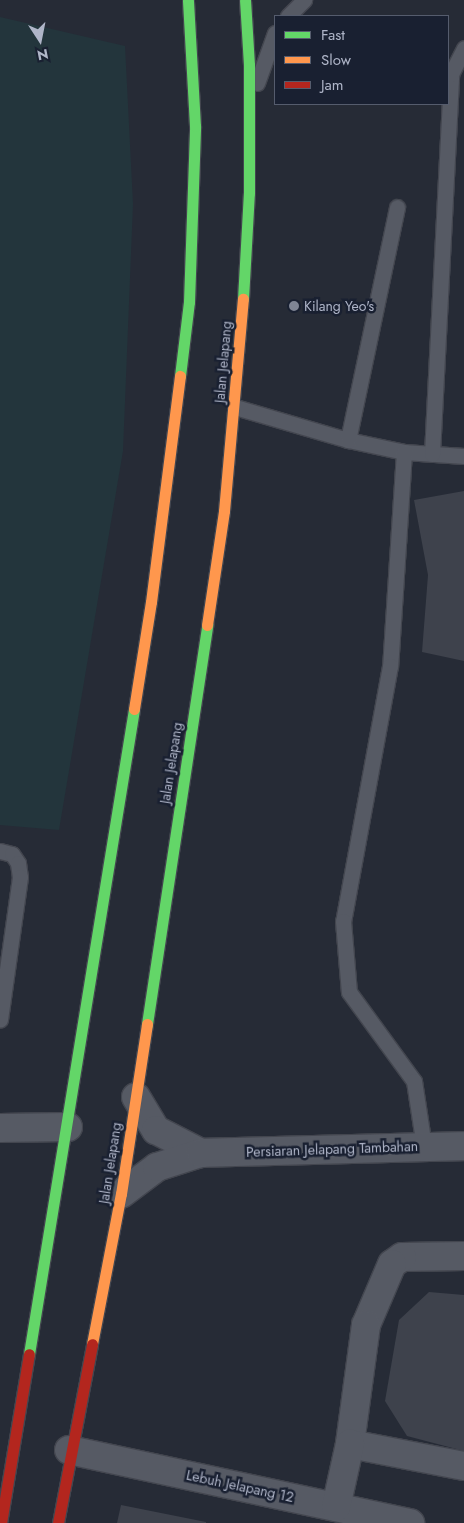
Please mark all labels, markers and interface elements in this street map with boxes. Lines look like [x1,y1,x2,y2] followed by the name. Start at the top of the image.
[15,15,65,65] north arrow
[274,15,449,105] legend
[321,24,345,46] text: Fast
[35,44,50,66] text: N
[321,49,351,71] text: Slow
[321,74,344,96] text: Jam
[304,298,374,314] place label: Kilang Yeo's
[288,300,300,312] marker: Kilang Yeo's
[211,320,235,404] street label: Jalan Jelapang
[156,721,186,805] street label: Jalan Jelapang
[95,1121,125,1205] street label: Jalan Jelapang
[246,1138,418,1160] street label: Persiaran Jelapang Tambahan
[185,1466,295,1506] street label: Lebuh Jelapang 12

